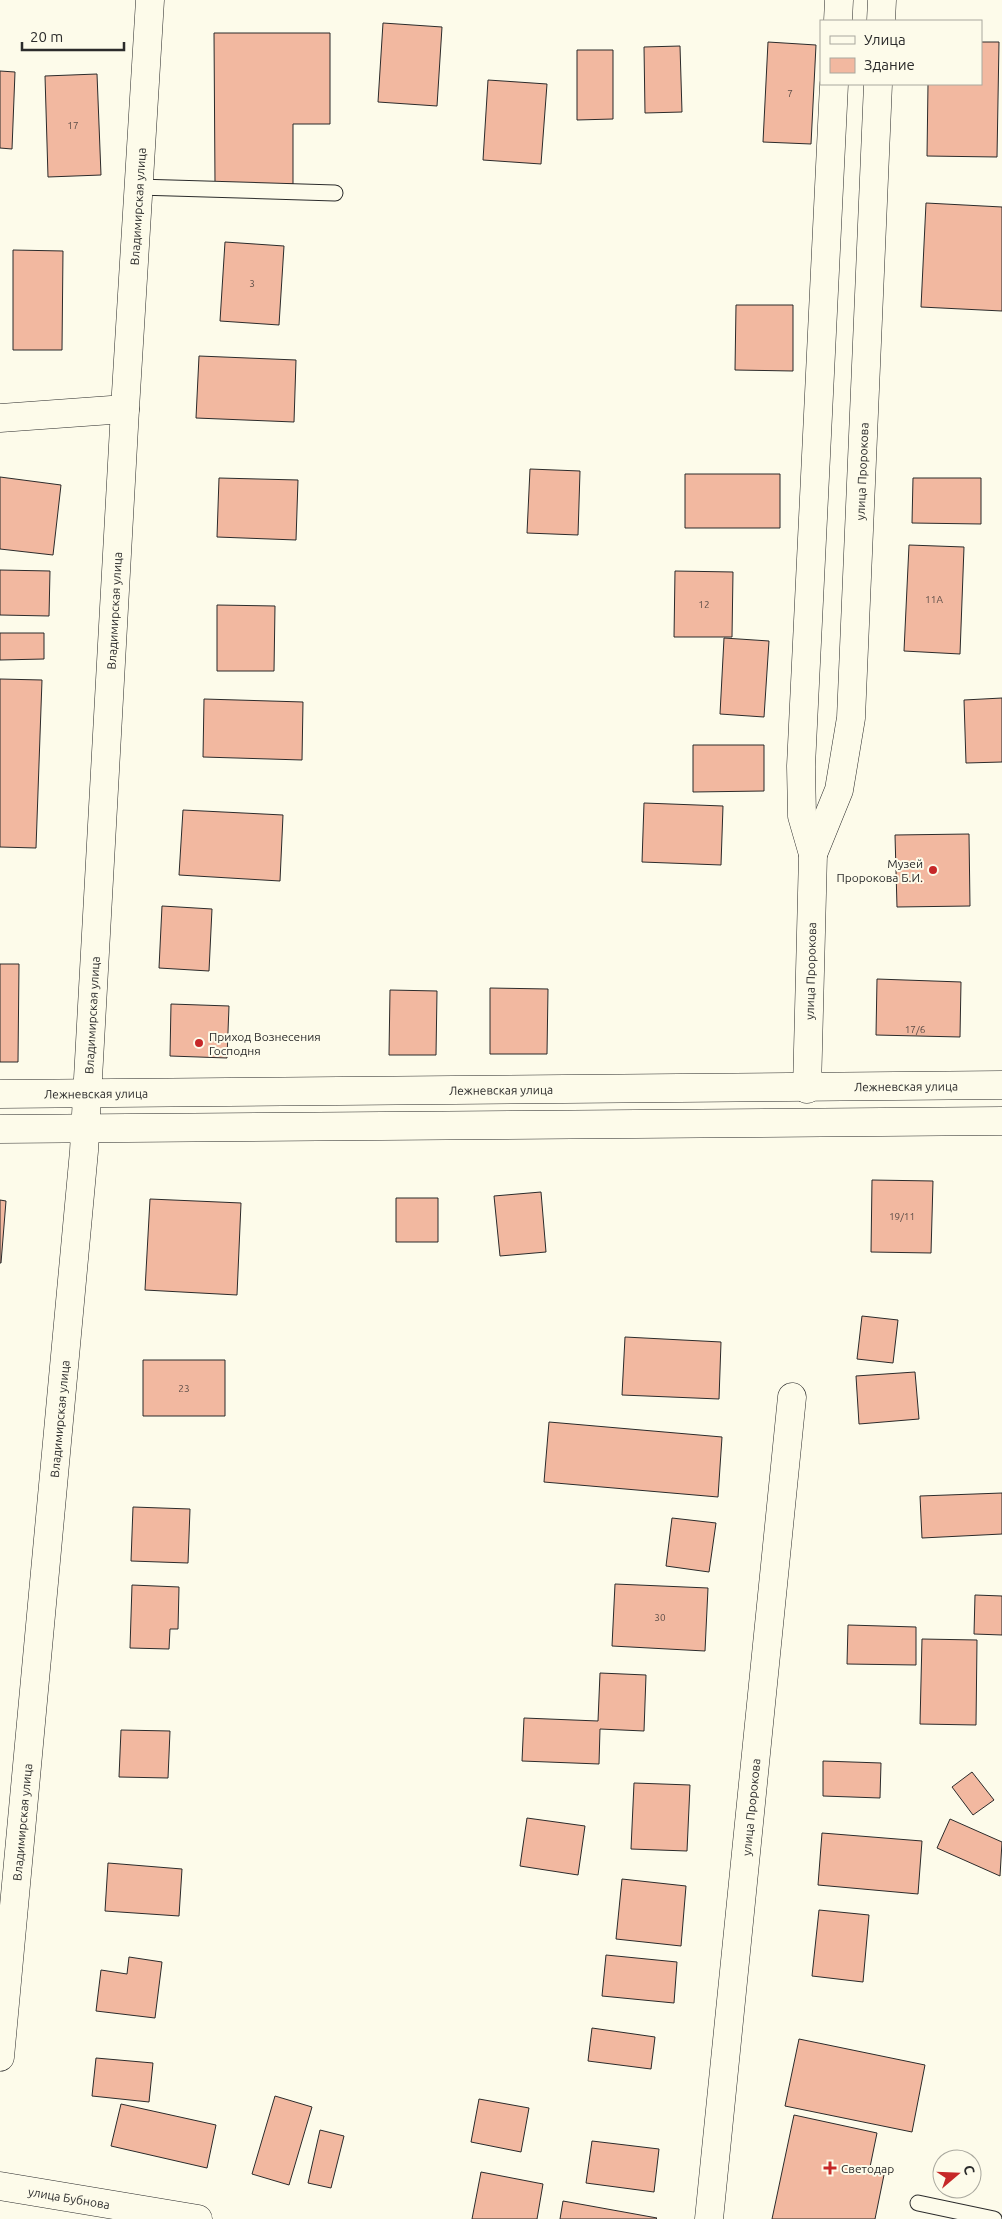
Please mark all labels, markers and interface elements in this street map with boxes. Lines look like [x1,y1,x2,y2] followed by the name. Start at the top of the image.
[22,20,125,52] scale bar
[820,20,982,85] legend
[30,28,63,45] text: 20 m
[864,31,906,48] text: Улица
[864,56,915,73] text: Здание
[787,88,793,99] house number: 7
[67,120,79,131] house number: 17
[127,147,147,266] street label: Владимирская улица
[249,278,255,289] house number: 3
[853,422,870,520] street label: улица Пророкова
[104,551,124,670] street label: Владимирская улица
[925,594,943,605] house number: 11А
[698,599,710,610] house number: 12
[836,857,923,884] place label: Музей Пророкова Б.И.
[927,864,939,876] marker: Музей Пророкова Б.И.
[802,922,818,1020] street label: улица Пророкова
[82,956,101,1074] street label: Владимирская улица
[905,1024,926,1035] house number: 17/6
[209,1030,321,1057] place label: Приход Вознесения Господня
[193,1037,205,1049] marker: Приход Вознесения Господня
[854,1079,958,1093] street label: Лежневская улица
[449,1083,553,1096] street label: Лежневская улица
[44,1086,148,1100] street label: Лежневская улица
[889,1211,915,1222] house number: 19/11
[47,1359,71,1478] street label: Владимирская улица
[178,1383,190,1394] house number: 23
[654,1612,666,1623] house number: 30
[739,1758,762,1856] street label: улица Пророкова
[10,1763,34,1881] street label: Владимирская улица
[932,2149,982,2199] north arrow
[823,2161,837,2175] marker: Светодар
[841,2162,894,2175] place label: Светодар
[960,2163,978,2177] text: С
[27,2184,111,2211] street label: улица Бубнова

